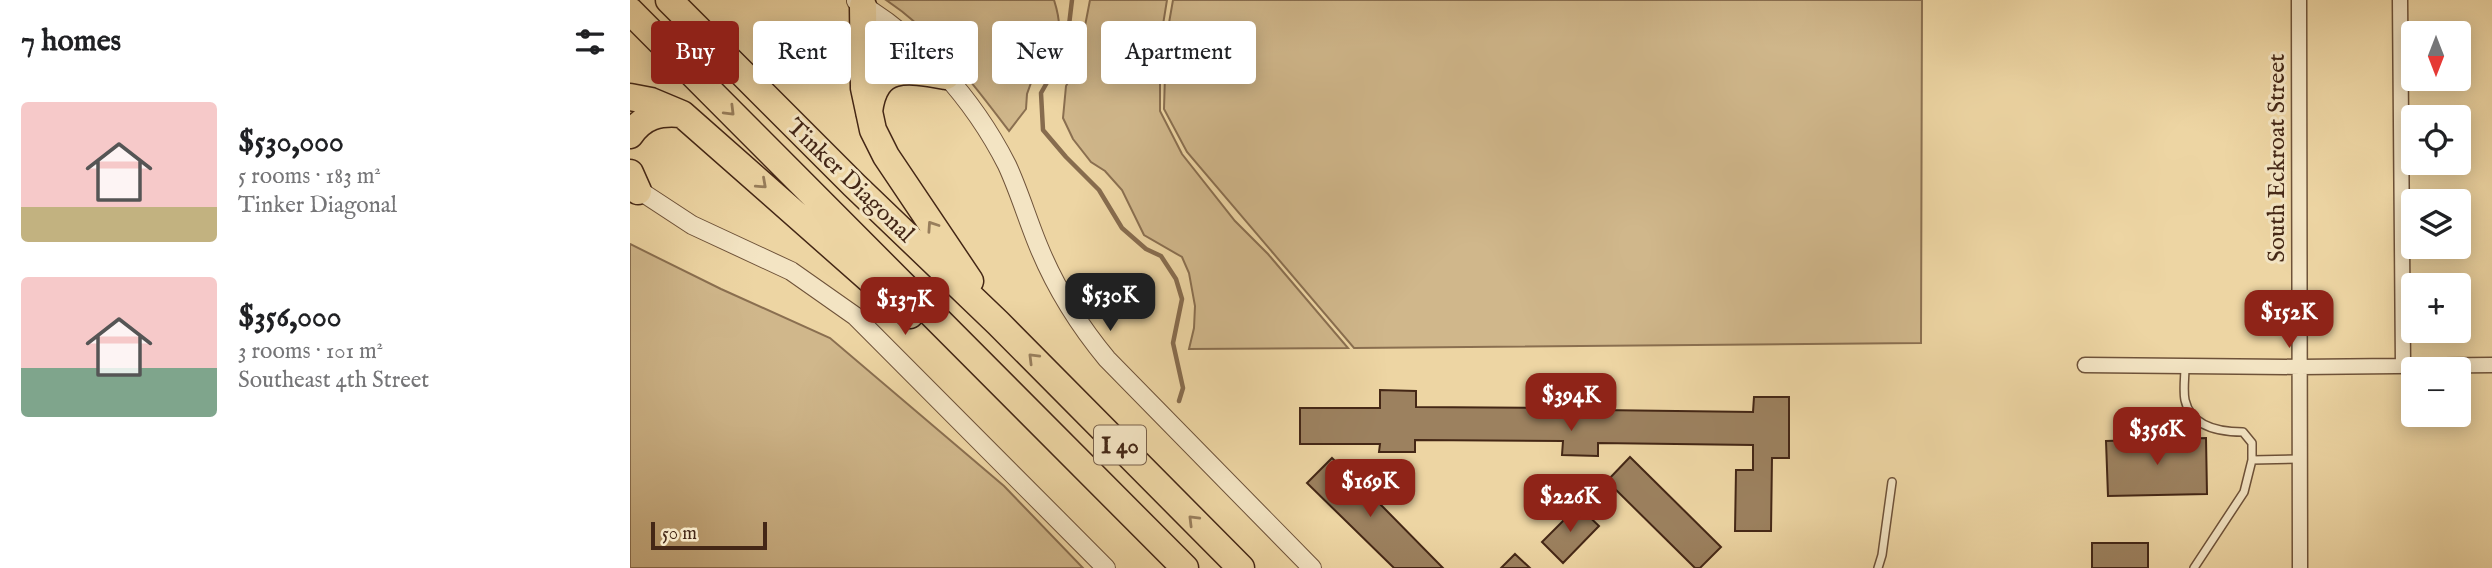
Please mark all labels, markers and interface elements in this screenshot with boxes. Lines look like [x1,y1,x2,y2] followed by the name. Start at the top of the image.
[651,21,739,84] chip: Buy
[753,21,851,84] chip: Rent
[865,21,978,84] chip: Filters
[992,21,1087,84] chip: New
[1101,21,1256,84] chip: Apartment
[2401,21,2471,91] north arrow
[2401,21,2471,427] map controls
[21,23,121,61] text: 7 homes
[571,23,609,61] icon: filters
[2262,54,2293,262] street label: South Eckroat Street
[722,103,734,115] one-way arrow
[2401,105,2471,175] button: locate
[779,112,921,250] street label: Tinker Diagonal
[238,124,344,162] text: $530,000
[77,130,161,214] icon: home
[238,162,381,191] text: 5 rooms · 183 m²
[754,175,767,188] one-way arrow
[2401,189,2471,259] button: layers
[238,191,397,220] text: Tinker Diagonal
[928,220,941,233] one-way arrow
[2401,273,2471,343] button: +
[1061,274,1159,333] pin: $530K
[856,278,954,337] pin: $137K
[1081,281,1139,310] text: $530K
[876,285,934,314] text: $137K
[2240,290,2338,350] pin: $152K
[2261,298,2317,327] text: $152K
[238,299,341,337] text: $356,000
[77,305,161,389] icon: home
[238,337,383,366] text: 3 rooms · 101 m²
[1029,354,1041,366] one-way arrow
[2401,357,2471,427] button: −
[238,366,429,395] text: Southeast 4th Street
[1522,374,1620,433] pin: $394K
[1541,381,1601,410] text: $394K
[2108,407,2206,467] pin: $356K
[2129,415,2185,444] text: $356K
[1094,426,1146,464] road number: I 40
[1321,460,1419,519] pin: $169K
[1341,467,1399,496] text: $169K
[1521,475,1619,534] pin: $226K
[1540,482,1600,511] text: $226K
[1188,515,1201,528] one-way arrow
[651,519,766,551] scale bar
[662,522,697,546] text: 50 m

